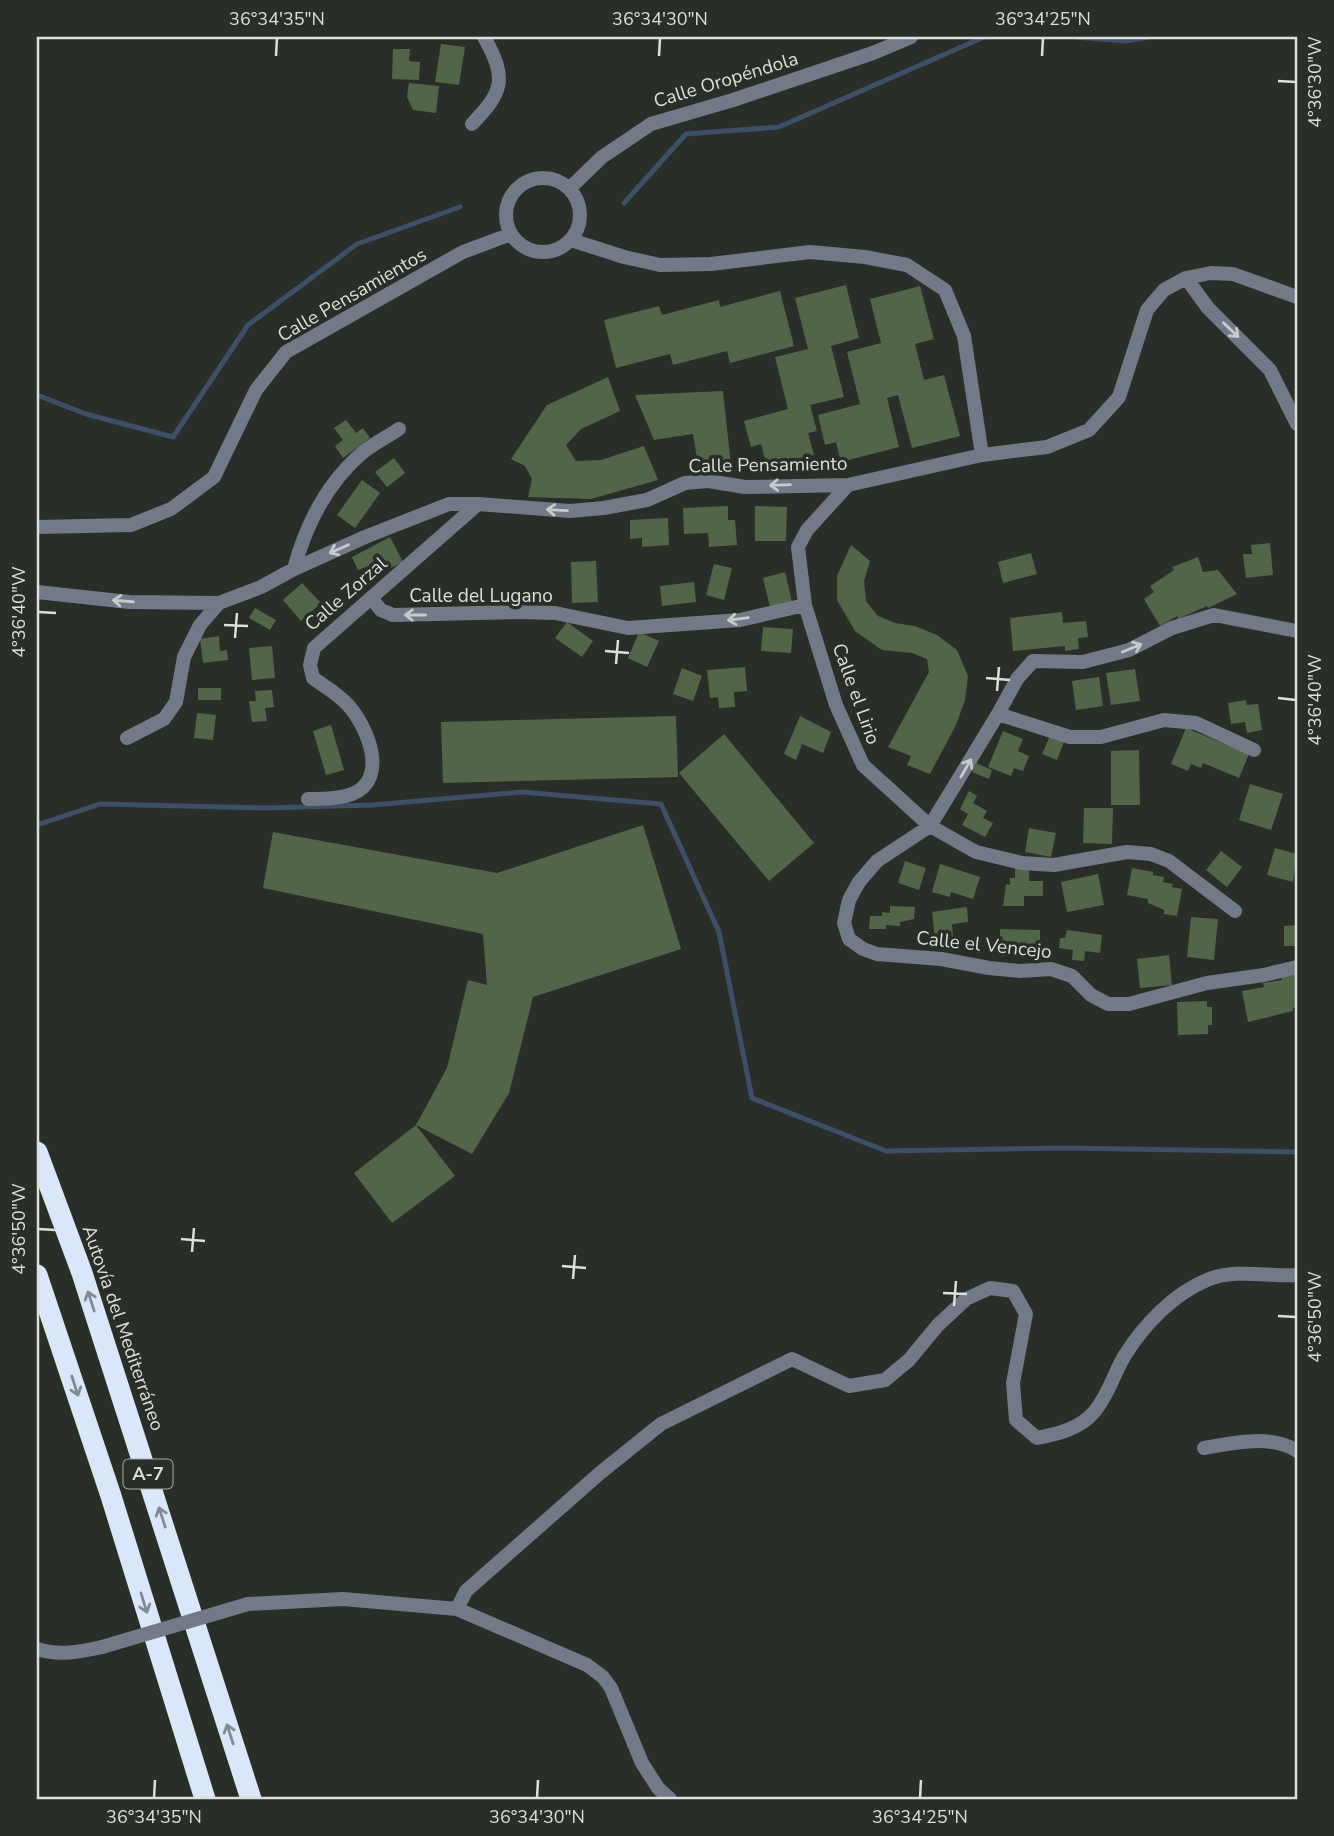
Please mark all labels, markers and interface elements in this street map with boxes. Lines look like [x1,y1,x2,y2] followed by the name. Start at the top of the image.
[229,7,325,31] text: 36°34'35"N
[612,7,708,31] text: 36°34'30"N
[995,7,1091,31] text: 36°34'25"N
[1303,36,1327,128] text: 4°36'30"W
[651,46,801,114] street label: Calle Oropéndola
[273,242,431,348] street label: Calle Pensamientos
[1222,321,1239,338] one-way arrow
[688,451,848,479] street label: Calle Pensamiento
[769,479,792,492] one-way arrow
[547,503,569,516] one-way arrow
[329,543,350,556] one-way arrow
[299,551,393,637] street label: Calle Zorzal
[7,566,31,658] text: 4°36'40"W
[409,583,553,609] street label: Calle del Lugano
[113,594,135,607] one-way arrow
[404,608,427,622] one-way arrow
[728,613,750,626] one-way arrow
[826,640,886,748] street label: Calle el Lirio
[1120,640,1142,653] one-way arrow
[1303,654,1327,746] text: 4°36'40"W
[960,758,974,778] one-way arrow
[915,925,1053,965] street label: Calle el Vencejo
[7,1183,31,1275] text: 4°36'50"W
[76,1222,170,1434] street label: Autovía del Mediterráneo
[1303,1271,1327,1363] text: 4°36'50"W
[84,1290,97,1312] one-way arrow
[69,1375,82,1397] one-way arrow
[124,1460,172,1489] road number: A-7
[154,1507,167,1529] one-way arrow
[139,1591,152,1613] one-way arrow
[223,1724,236,1746] one-way arrow
[106,1805,202,1829] text: 36°34'35"N
[489,1805,585,1829] text: 36°34'30"N
[872,1805,968,1829] text: 36°34'25"N

